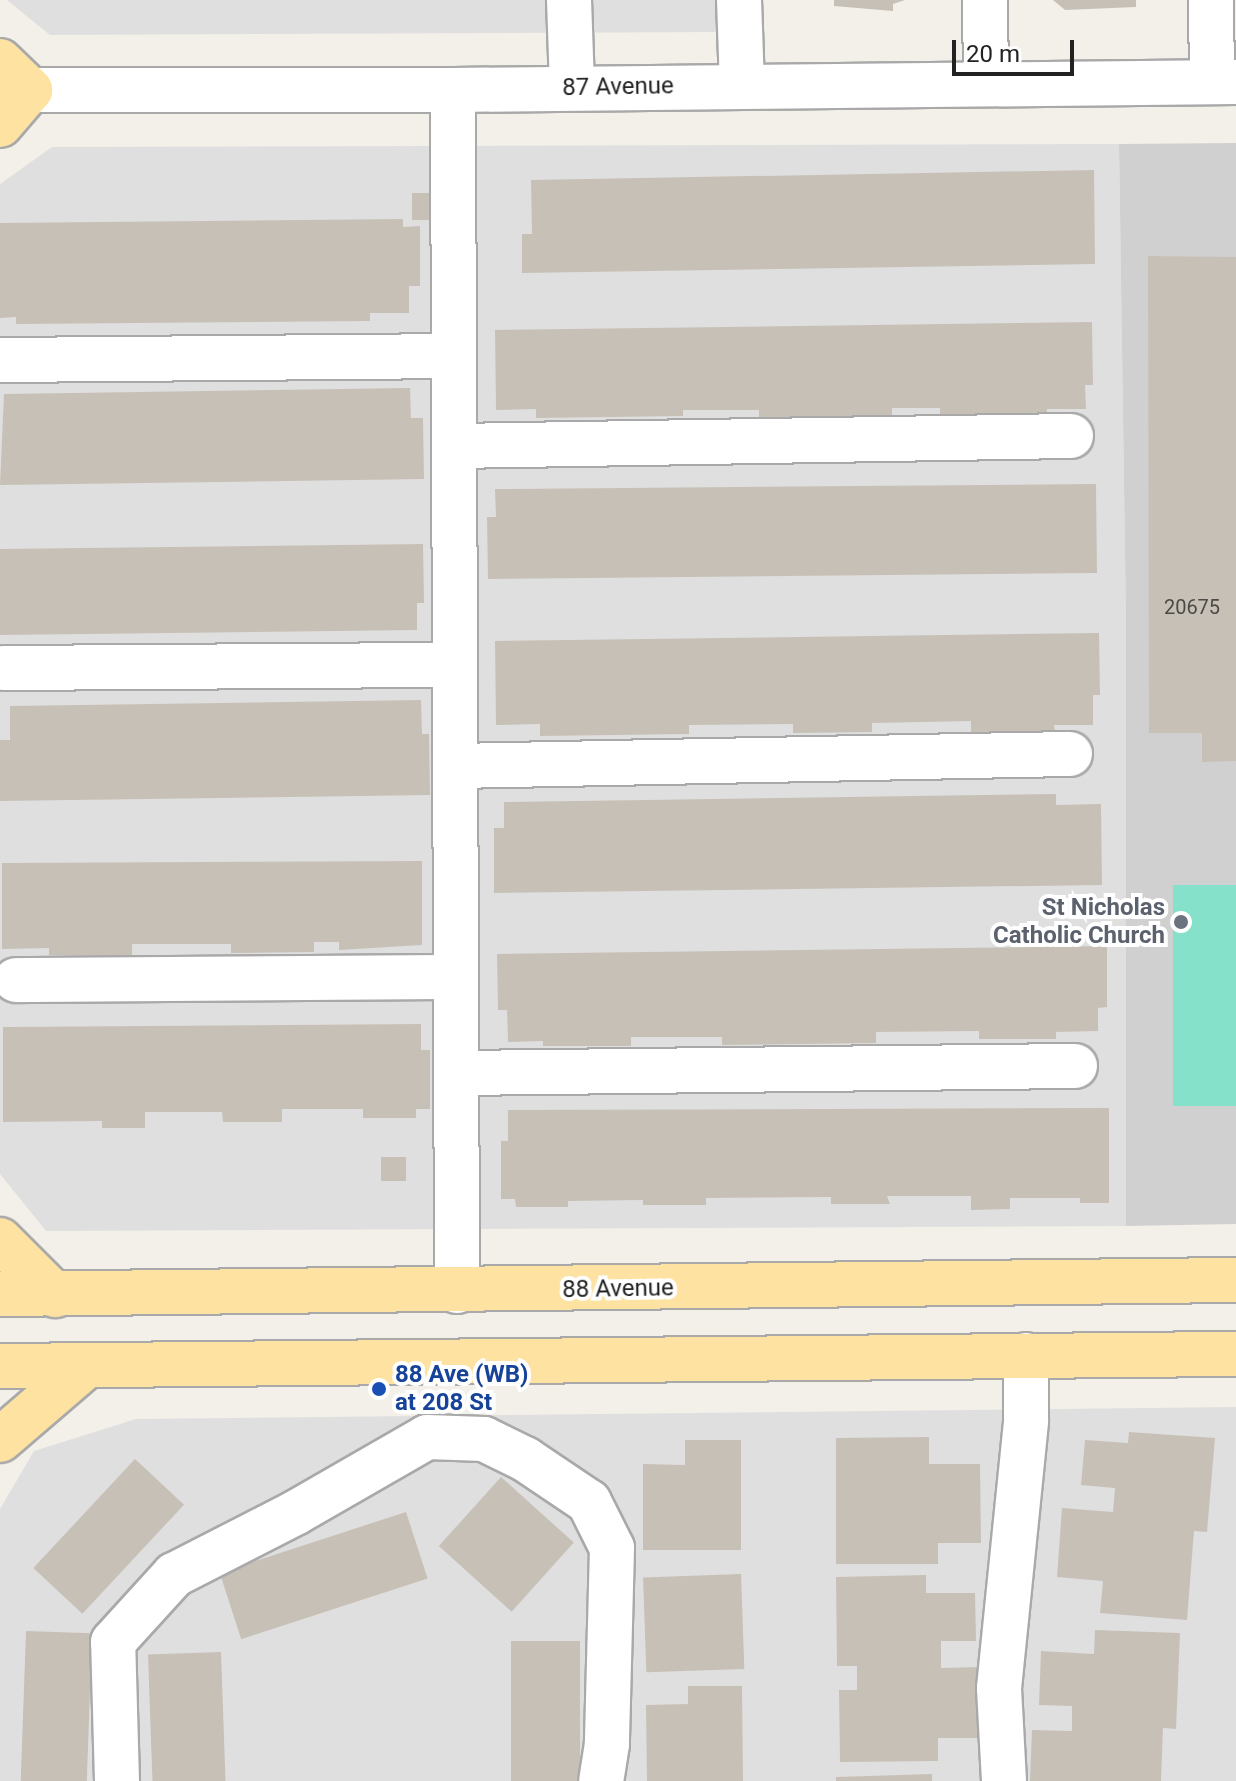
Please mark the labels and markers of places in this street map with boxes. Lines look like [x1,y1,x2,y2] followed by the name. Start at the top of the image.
[993,894,1165,950] place label: St Nicholas Catholic Church
[1172,913,1190,931] marker: St Nicholas Catholic Church
[395,1361,528,1417] place label: 88 Ave (WB) at 208 St
[370,1380,388,1398] marker: 88 Ave (WB) at 208 St

